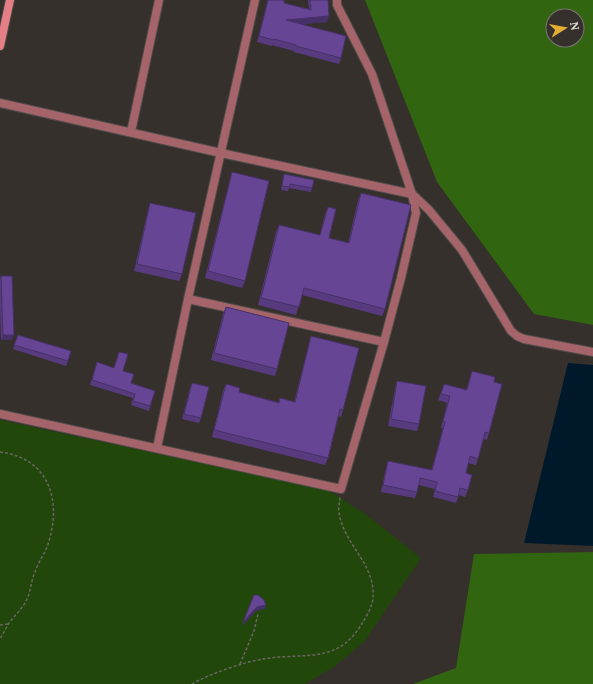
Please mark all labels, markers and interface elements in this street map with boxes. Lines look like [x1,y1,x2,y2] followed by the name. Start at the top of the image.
[545,8,585,48] north arrow
[567,21,583,32] text: N

